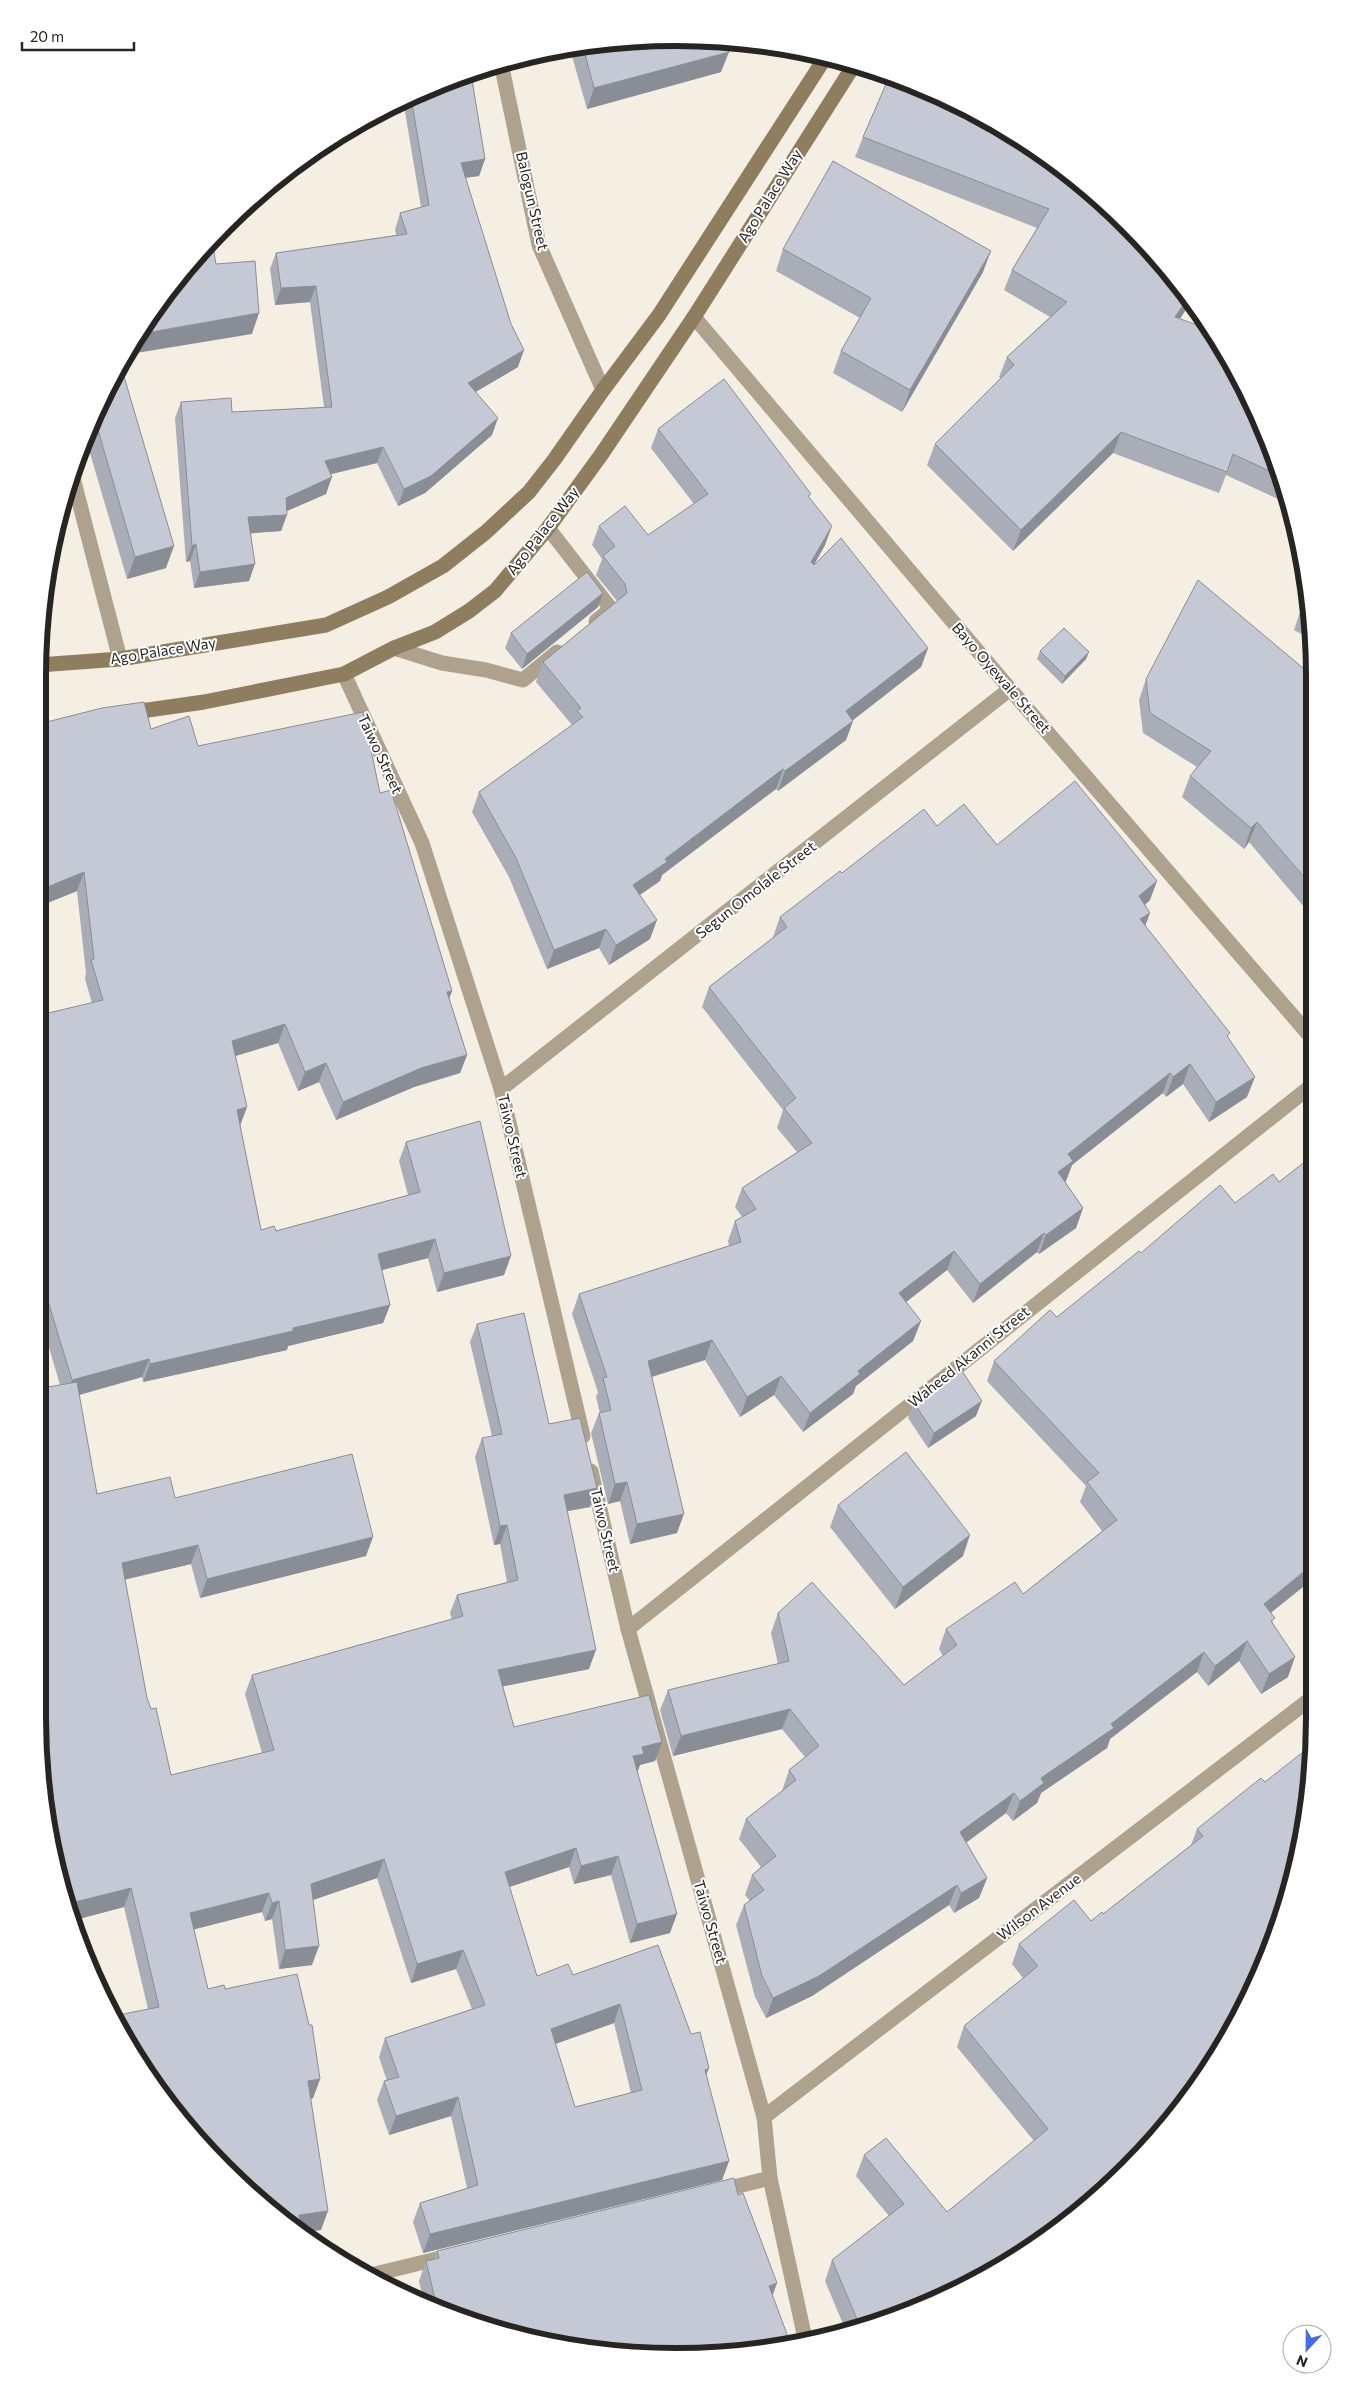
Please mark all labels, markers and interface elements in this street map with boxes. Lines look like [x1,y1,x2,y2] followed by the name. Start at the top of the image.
[22,20,135,52] scale bar
[30,27,64,45] text: 20 m
[733,145,805,246] street label: Ago Palace Way
[513,150,553,252] street label: Balogun Street
[502,483,582,578] street label: Ago Palace Way
[949,618,1055,736] street label: Bayo Oyewale Street
[109,633,217,667] street label: Ago Palace Way
[355,711,407,796] street label: Taiwo Street
[692,837,819,942] street label: Segun Omolale Street
[495,1092,531,1180] street label: Taiwo Street
[904,1302,1033,1411] street label: Waheed Akanni Street
[588,1486,624,1574] street label: Taiwo Street
[993,1869,1084,1944] street label: Wilson Avenue
[690,1878,731,1966] street label: Taiwo Street
[1282,2324,1332,2374] north arrow
[1294,2352,1310,2371] text: N

